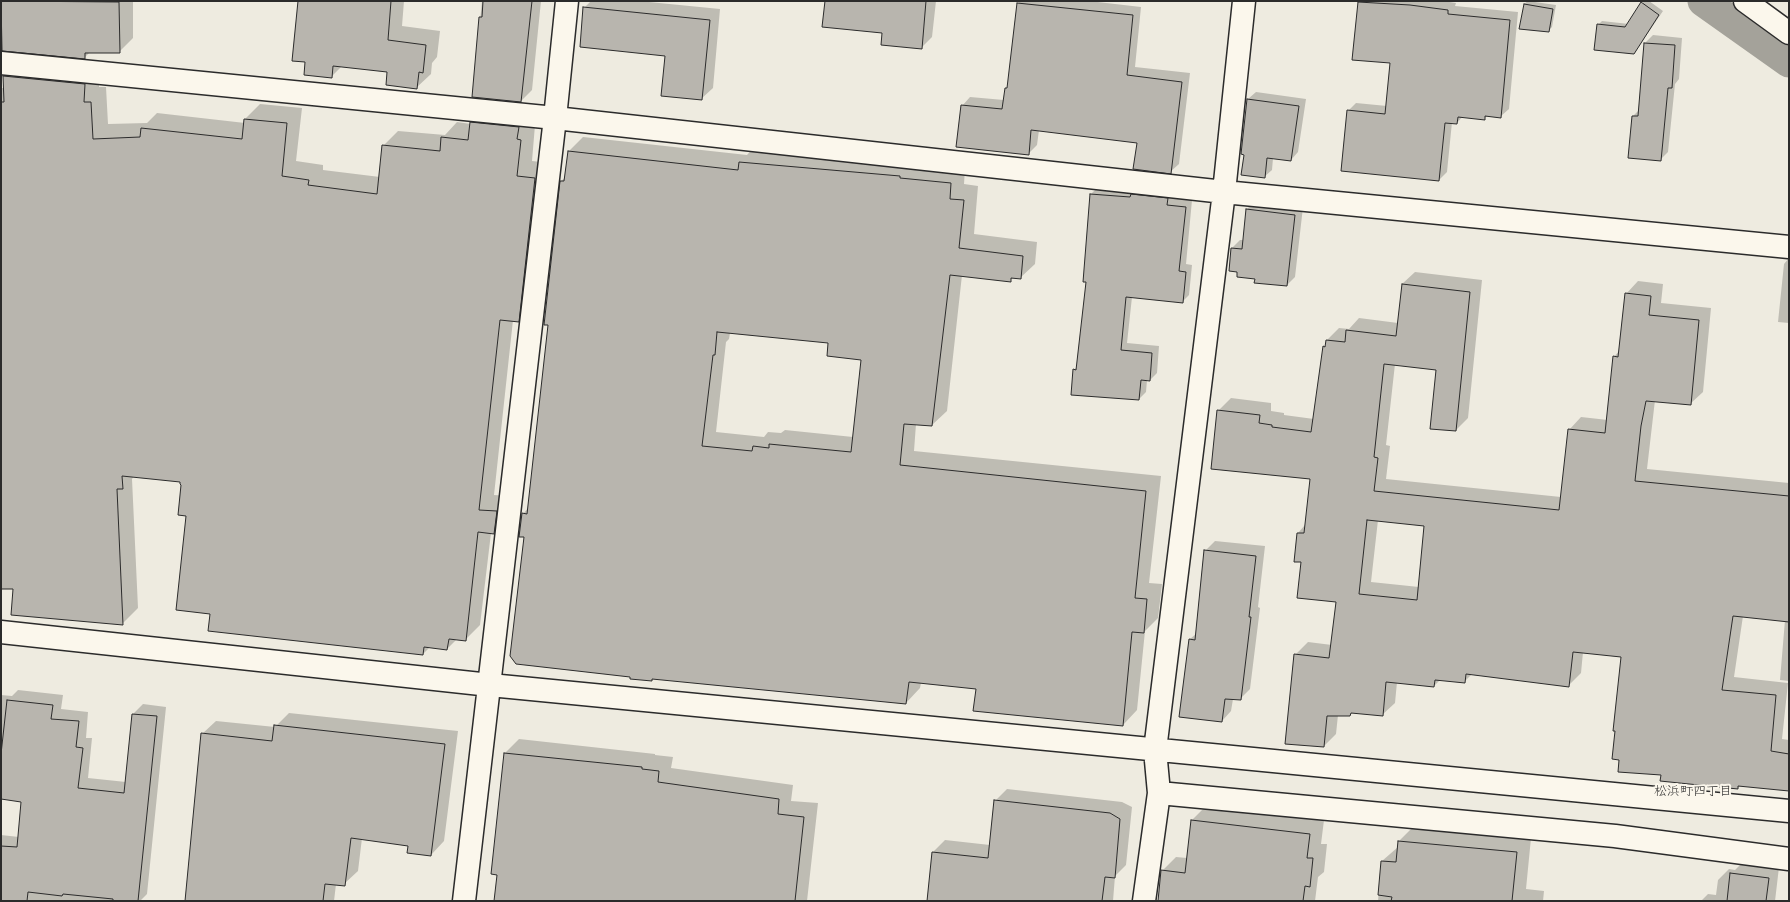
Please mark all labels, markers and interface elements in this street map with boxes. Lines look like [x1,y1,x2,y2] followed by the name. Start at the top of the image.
[1654,783,1732,799] district label: 松浜町四丁目

